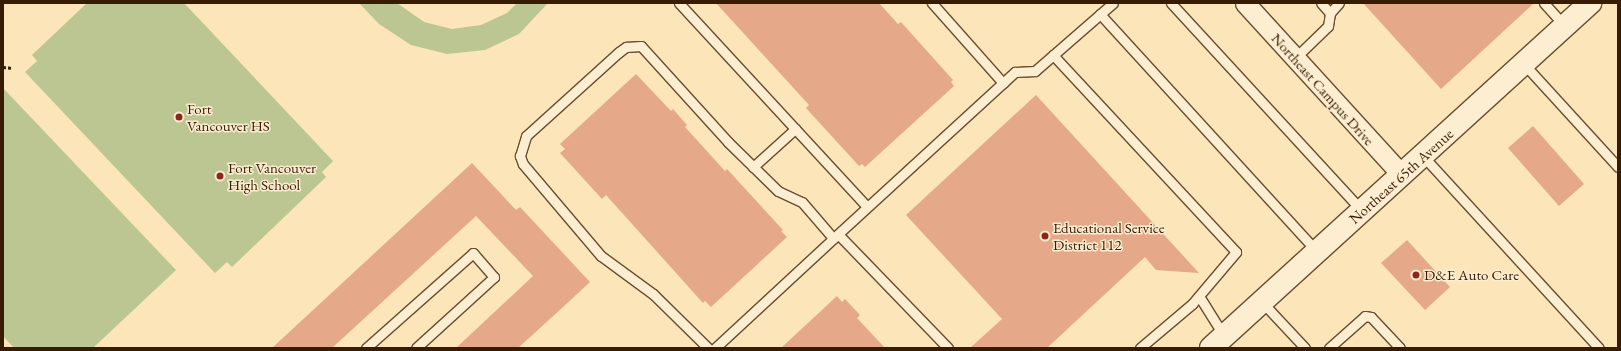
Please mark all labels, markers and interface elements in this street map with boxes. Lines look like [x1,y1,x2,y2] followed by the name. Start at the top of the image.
[1268,29,1378,149] street label: Northeast Campus Drive
[187,99,270,134] place label: Fort Vancouver HS
[174,112,184,122] marker: Fort Vancouver HS
[1345,124,1457,228] street label: Northeast 65th Avenue
[228,158,316,193] place label: Fort Vancouver High School
[215,171,225,181] marker: Fort Vancouver High School
[1053,218,1164,253] place label: Educational Service District 112
[1040,231,1050,241] marker: Educational Service District 112
[1424,266,1519,284] place label: D&E Auto Care
[1411,270,1421,280] marker: D&E Auto Care

